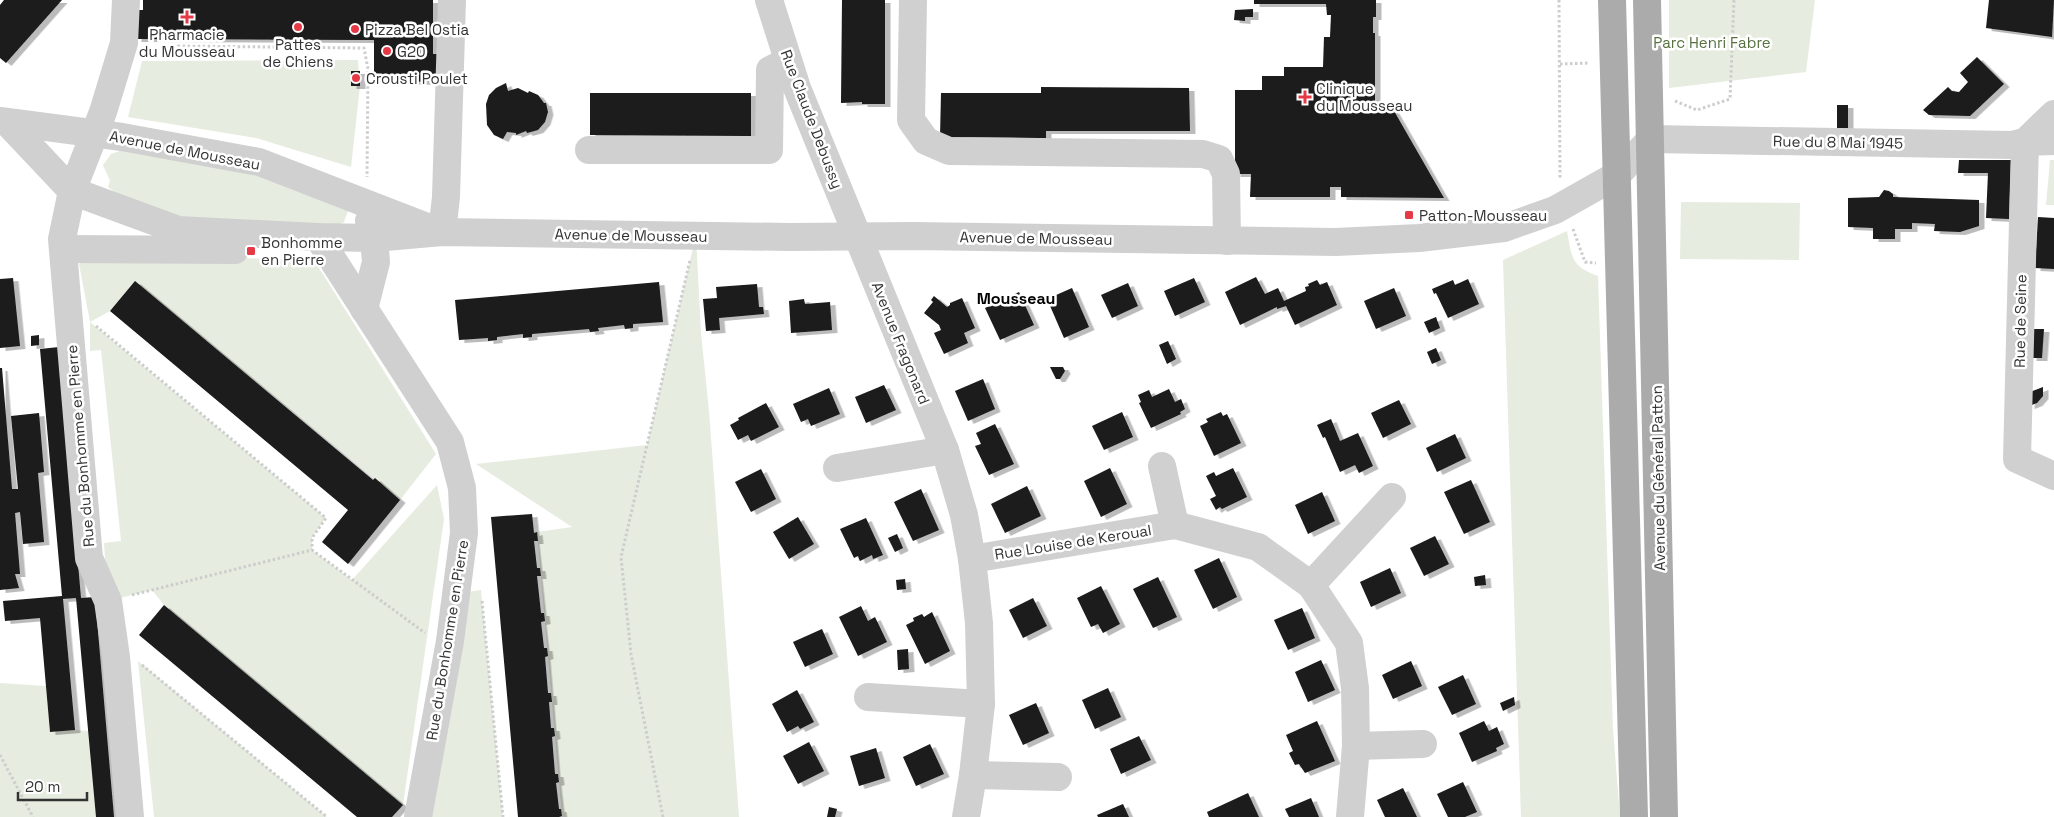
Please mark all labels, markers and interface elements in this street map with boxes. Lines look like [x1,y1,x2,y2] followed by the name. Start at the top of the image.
[181,11,193,23] marker: Pharmacie du Mousseau
[365,20,469,39] place label: Pizza Bel Ostia
[292,21,304,33] marker: Pattes de Chiens
[349,23,361,35] marker: Pizza Bel Ostia
[139,25,235,61] place label: Pharmacie du Mousseau
[1653,33,1771,52] park label: Parc Henri Fabre
[263,35,334,71] place label: Pattes de Chiens
[397,42,426,61] place label: G20
[381,45,393,57] marker: G20
[777,47,847,191] street label: Rue Claude Debussy
[366,69,468,88] place label: Crousti Poulet
[350,72,362,84] marker: Crousti Poulet
[1316,79,1412,115] place label: Clinique du Mousseau
[1298,90,1312,104] marker: Clinique du Mousseau
[108,126,262,174] street label: Avenue de Mousseau
[1773,131,1903,153] street label: Rue du 8 Mai 1945
[1419,206,1547,225] place label: Patton-Mousseau
[1403,209,1415,221] marker: Patton-Mousseau
[554,224,708,246] street label: Avenue de Mousseau
[959,227,1113,249] street label: Avenue de Mousseau
[261,233,343,269] place label: Bonhomme en Pierre
[245,245,257,257] marker: Bonhomme en Pierre
[2010,274,2030,368] street label: Rue de Seine
[868,279,934,407] street label: Avenue Fragonard
[977,288,1055,309] district label: Mousseau
[62,344,98,548] street label: Rue du Bonhomme en Pierre
[1647,385,1669,571] street label: Avenue du Général Patton
[993,520,1153,564] street label: Rue Louise de Keroual
[422,538,472,742] street label: Rue du Bonhomme en Pierre
[18,770,86,802] scale bar
[25,777,60,796] text: 20 m

